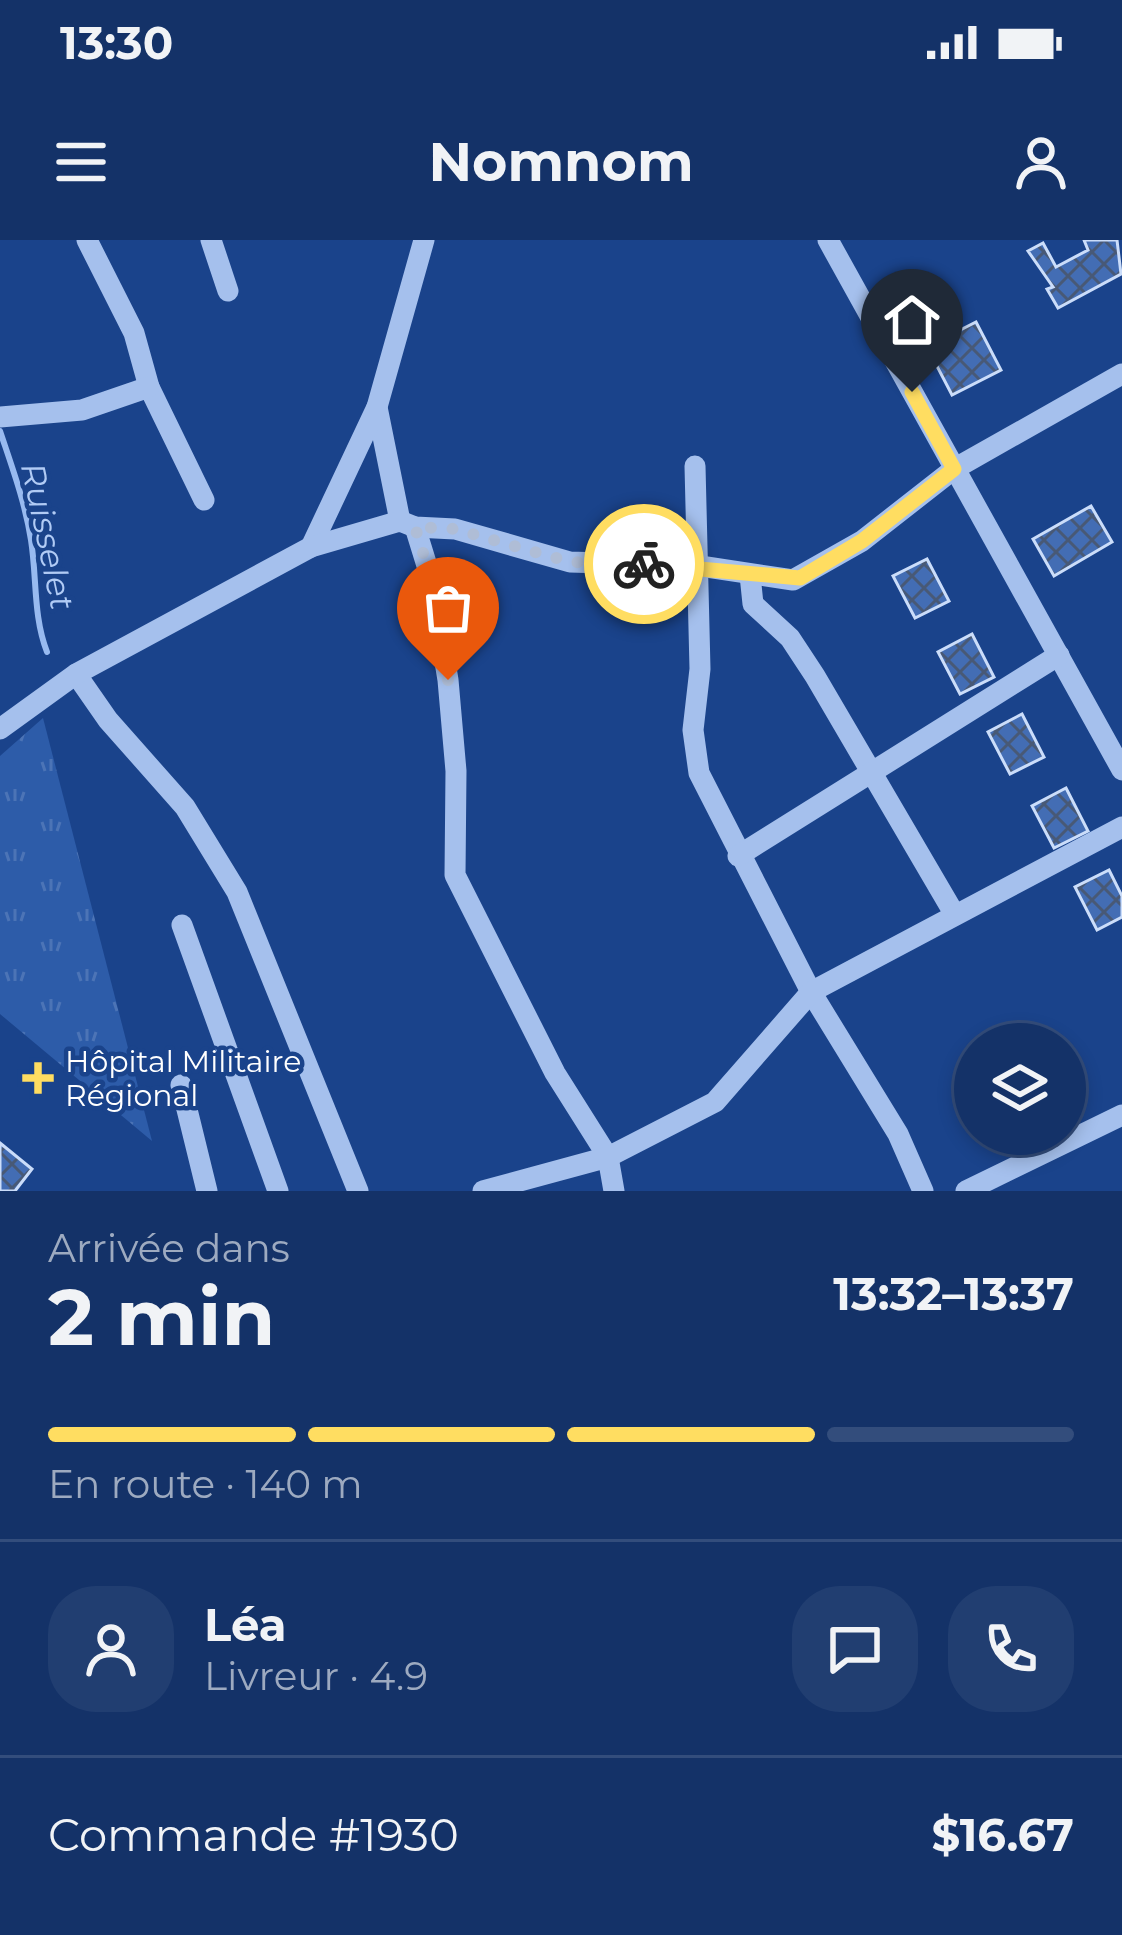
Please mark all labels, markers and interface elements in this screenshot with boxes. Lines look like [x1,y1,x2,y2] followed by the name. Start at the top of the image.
[60,15,173,70] text: 13:30
[48,129,114,195] icon: menu
[428,129,694,195] text: Nomnom
[1008,129,1074,195] icon: person
[861,269,963,392] pin
[879,287,945,353] icon: home
[13,459,83,613] water label: Ruisselet
[584,504,704,624] courier
[611,531,677,597] icon: bike
[397,557,499,680] pin
[415,575,481,641] icon: bag
[954,1023,1086,1155] map controls
[954,1023,1086,1155] button: layers
[65,1043,301,1114] place label: Hôpital Militaire Régional
[22,1062,54,1094] marker: Hôpital Militaire Régional
[48,1224,290,1272] text: Arrivée dans
[833,1266,1074,1321] text: 13:32–13:37
[48,1269,275,1365] text: 2 min
[48,1460,363,1508] text: En route · 140 m
[48,1586,174,1712] button: person
[792,1586,918,1712] button: chat
[948,1586,1074,1712] button: phone
[204,1597,287,1652] text: Léa
[204,1652,428,1700] text: Livreur · 4.9
[48,1807,459,1862] text: Commande #1930
[931,1807,1074,1862] text: $16.67

